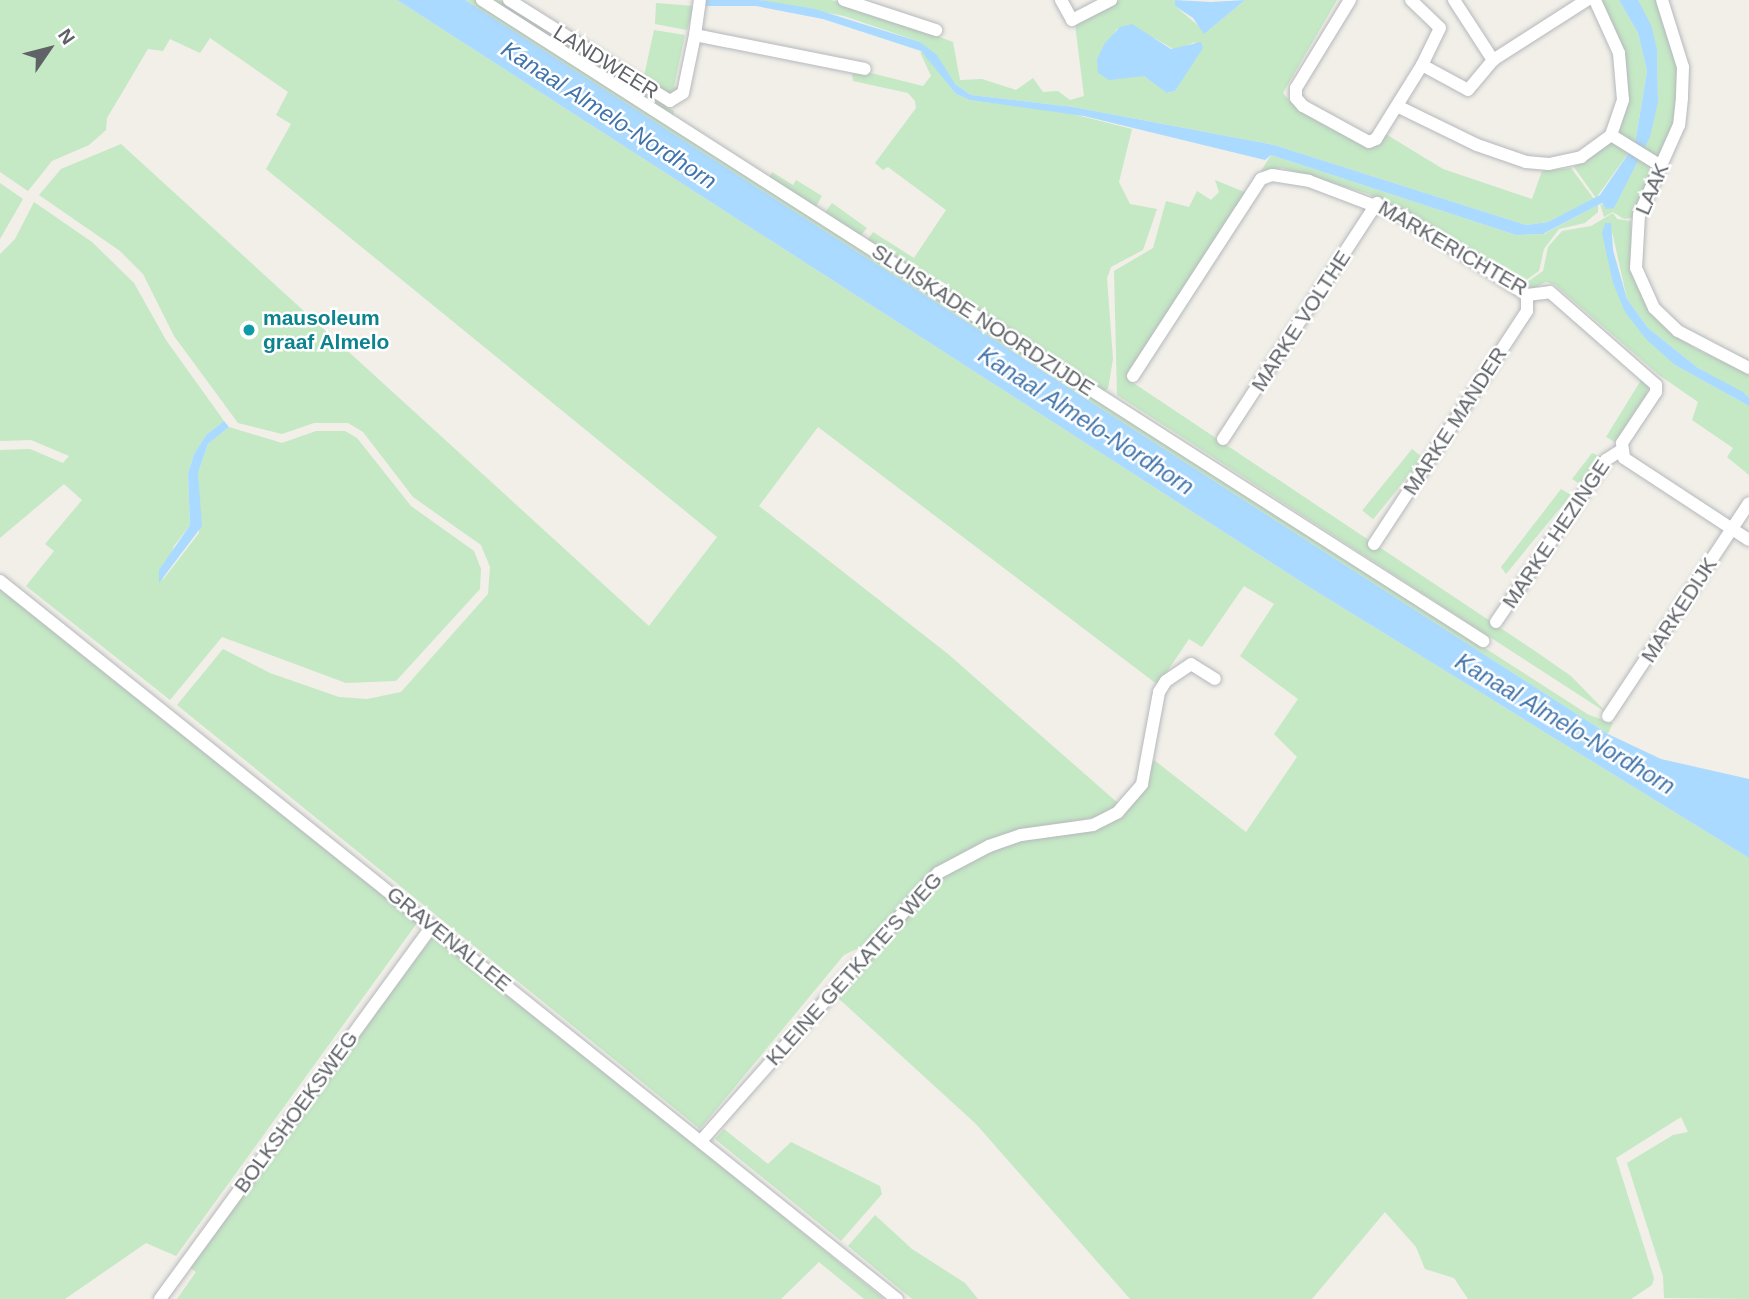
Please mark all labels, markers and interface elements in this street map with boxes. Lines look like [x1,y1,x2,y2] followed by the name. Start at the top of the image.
[14,14,84,84] north arrow
[549,20,663,104] street label: LANDWEER
[54,25,79,48] text: N
[496,35,722,195] water label: Kanaal Almelo-Nordhorn
[1630,159,1674,219] street label: LAAK
[1374,195,1532,301] street label: MARKERICHTER
[867,239,1099,401] street label: SLUISKADE NOORDZIJDE
[1246,246,1356,396] street label: MARKE VOLTHE
[263,305,390,355] place label: mausoleum graaf Almelo
[241,322,257,338] marker: mausoleum graaf Almelo
[973,341,1199,501] water label: Kanaal Almelo-Nordhorn
[1398,342,1512,500] street label: MARKE MANDER
[1497,455,1615,613] street label: MARKE HEZINGE
[1636,553,1722,667] street label: MARKEDIJK
[1450,647,1680,801] water label: Kanaal Almelo-Nordhorn
[761,867,947,1071] street label: KLEINE GETKATE'S WEG
[382,881,516,997] street label: GRAVENALLEE
[229,1026,363,1198] street label: BOLKSHOEKSWEG

